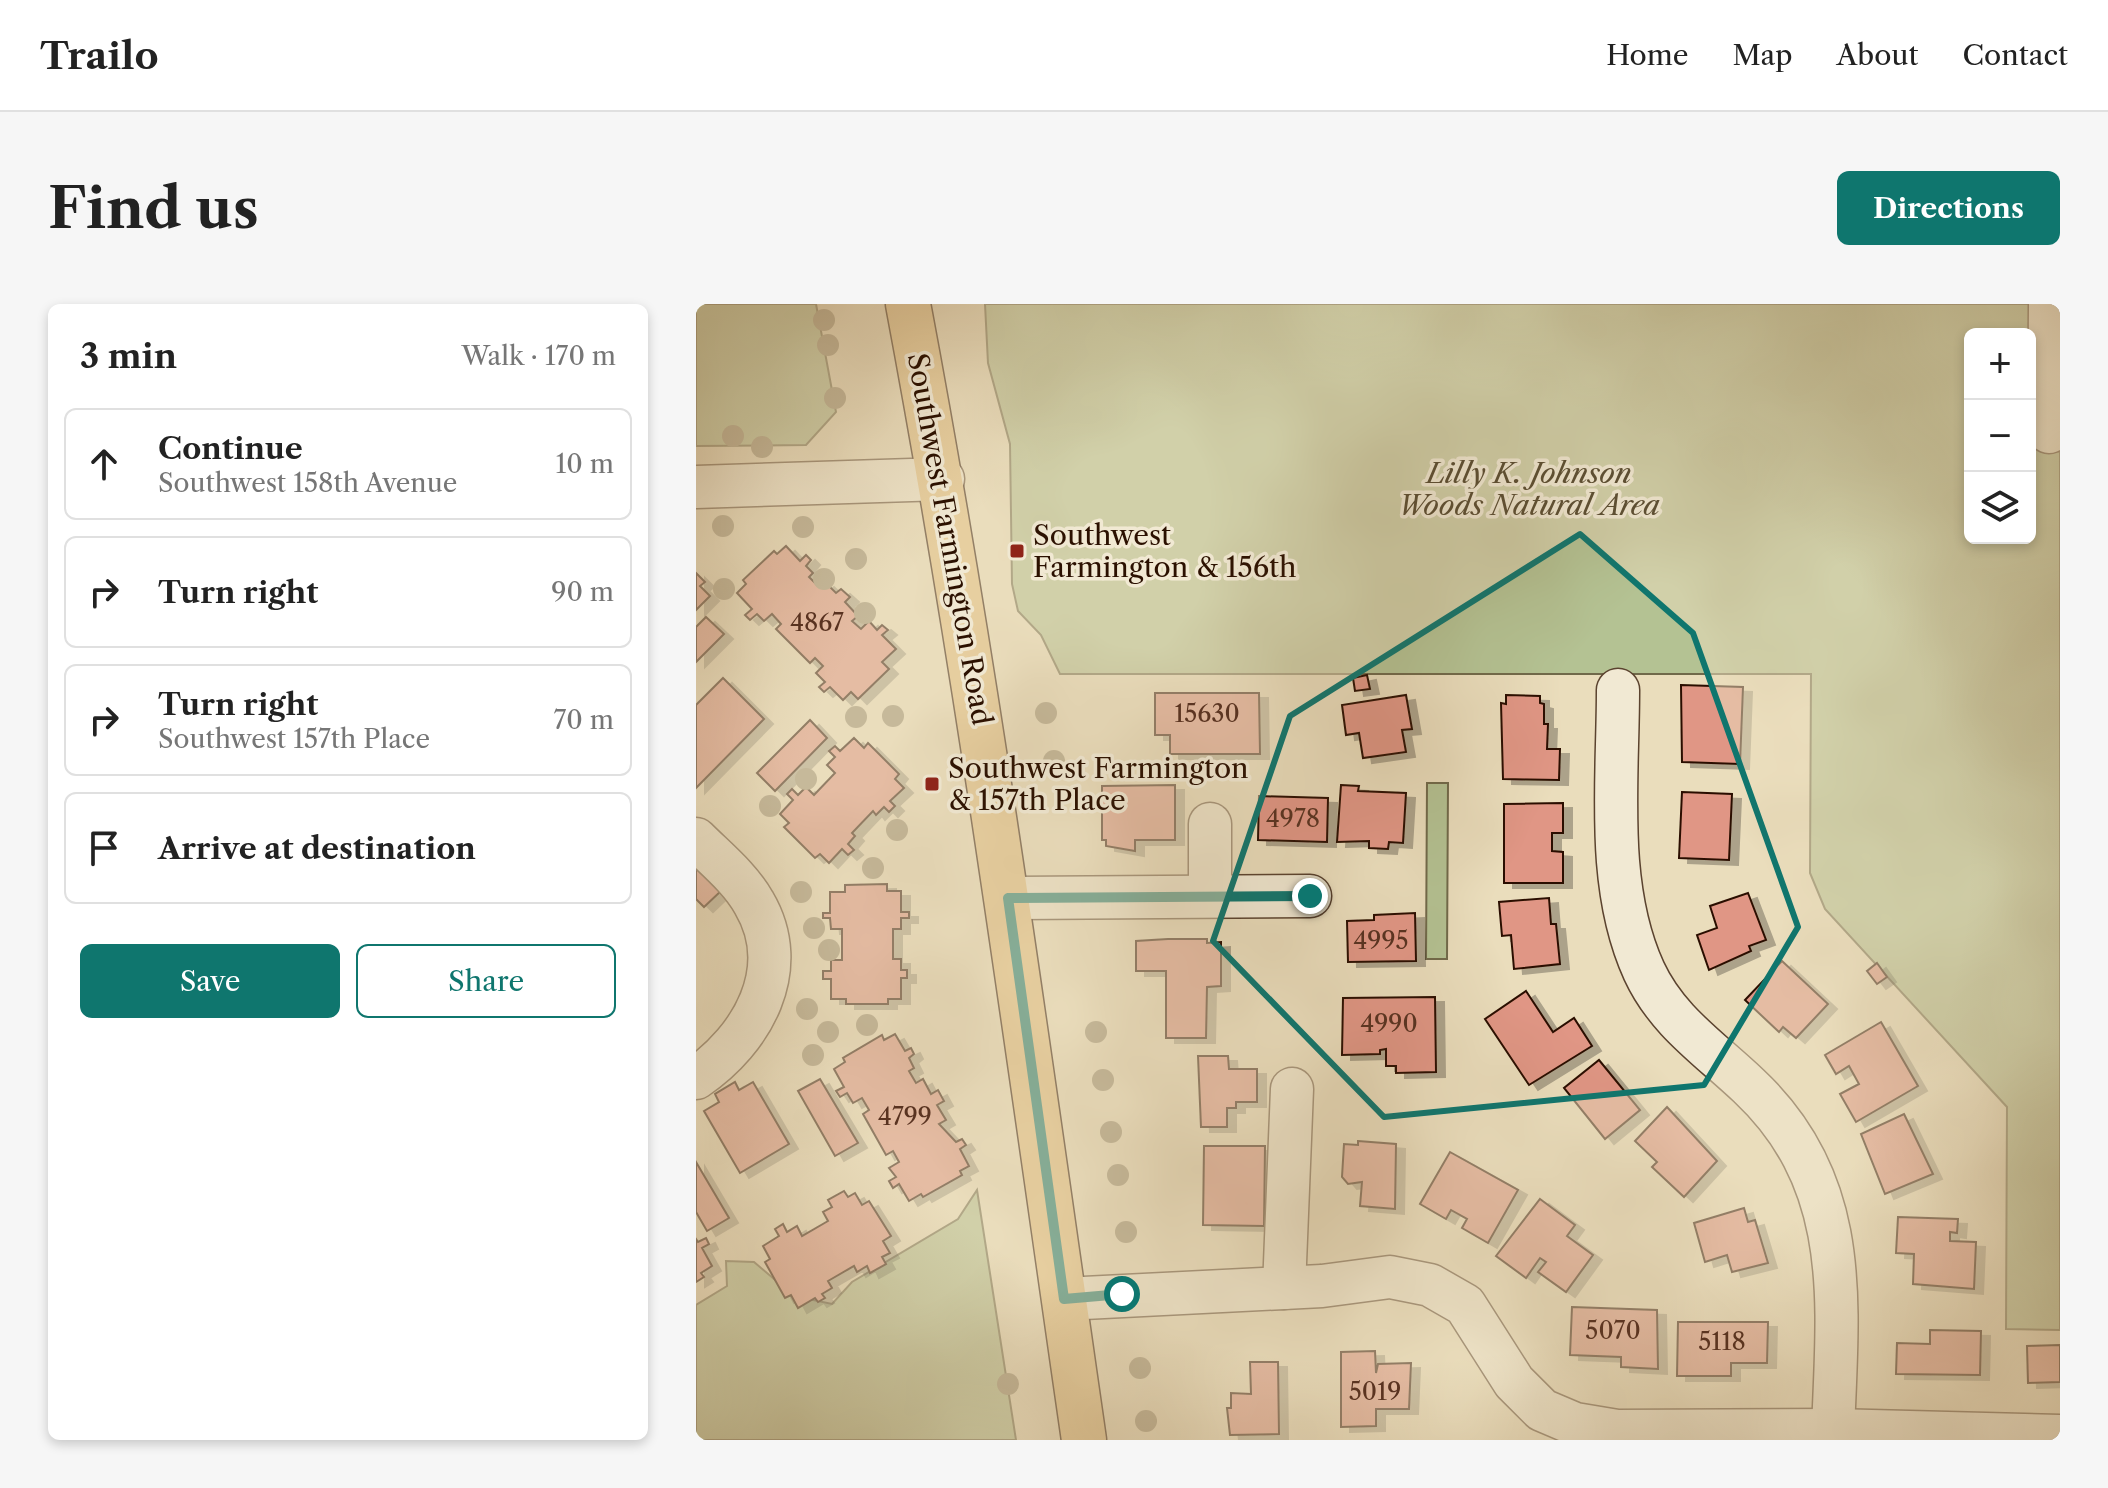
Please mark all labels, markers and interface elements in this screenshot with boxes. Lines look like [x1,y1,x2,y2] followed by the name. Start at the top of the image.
[40,32,159,79] text: Trailo
[1606,38,1688,72] text: Home
[1732,38,1792,72] text: Map
[1836,38,1918,72] text: About
[1962,38,2068,72] text: Contact
[1837,171,2060,245] button: Directions
[48,174,259,243] text: Find us
[1964,328,2036,544] map controls
[1964,328,2036,400] button: +
[80,335,177,377] text: 3 min
[461,340,616,372] text: Walk · 170 m
[900,350,1000,728] street label: Southwest Farmington Road
[1964,400,2036,472] button: −
[158,430,303,467] text: Continue
[82,442,126,486] icon: ahead
[555,448,614,480] text: 10 m
[1398,456,1660,522] park label: Lilly K. Johnson Woods Natural Area
[158,467,457,499] text: Southwest 158th Avenue
[1964,472,2036,544] button: layers
[1033,518,1297,584] place label: Southwest Farmington & 156th
[1008,542,1026,560] marker: Southwest Farmington & 156th
[82,570,126,614] icon: right
[158,574,318,611] text: Turn right
[551,576,614,608] text: 90 m
[790,608,844,637] house number: 4867
[158,686,318,723] text: Turn right
[82,698,126,742] icon: right
[1174,699,1240,728] house number: 15630
[554,704,614,736] text: 70 m
[158,723,430,755] text: Southwest 157th Place
[948,751,1249,817] place label: Southwest Farmington & 157th Place
[923,775,941,793] marker: Southwest Farmington & 157th Place
[1266,804,1320,833] house number: 4978
[82,826,126,870] icon: arrive
[158,830,476,867] text: Arrive at destination
[1292,878,1328,914] route end
[1353,926,1409,955] house number: 4995
[80,944,340,1018] button: Save
[356,944,616,1018] button: Share
[1360,1009,1418,1038] house number: 4990
[878,1102,932,1131] house number: 4799
[1104,1276,1140,1312] route start
[1585,1316,1641,1345] house number: 5070
[1698,1327,1746,1356] house number: 5118
[1349,1377,1401,1406] house number: 5019

